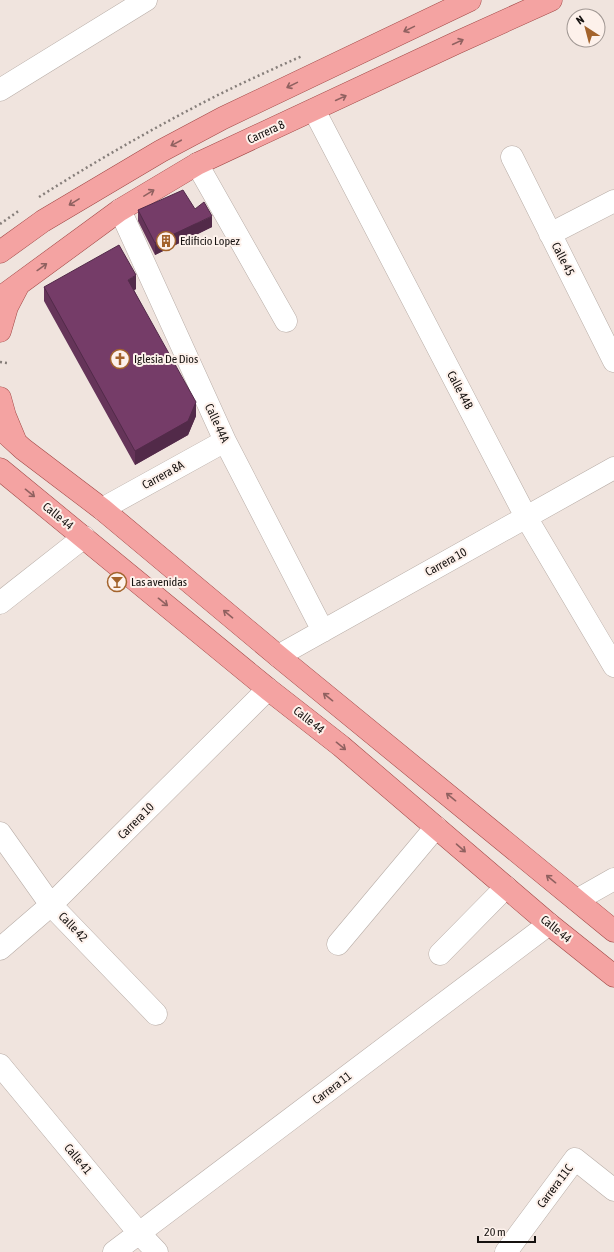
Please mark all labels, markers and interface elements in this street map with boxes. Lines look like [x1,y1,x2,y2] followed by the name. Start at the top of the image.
[566,8,606,48] north arrow
[574,13,586,27] text: N
[404,26,416,33] one-way arrow
[452,38,464,45] one-way arrow
[286,82,298,89] one-way arrow
[334,94,346,101] one-way arrow
[245,117,287,147] street label: Carrera 8
[170,140,182,147] one-way arrow
[143,189,154,197] one-way arrow
[69,197,80,206] one-way arrow
[155,230,177,252] building icon: Edificio Lopez
[180,234,241,248] place label: Edificio Lopez
[549,240,577,278] street label: Calle 45
[37,262,48,271] one-way arrow
[109,348,131,370] church icon: Iglesia De Dios
[134,352,198,366] place label: Iglesia De Dios
[444,368,476,412] street label: Calle 44B
[202,401,232,445] street label: Calle 44A
[140,458,186,492] street label: Carrera 8A
[25,489,36,498] one-way arrow
[40,499,77,533] street label: Calle 44
[423,545,470,579] street label: Carrera 10
[106,571,128,593] bar icon: Las avenidas
[131,575,187,589] place label: Las avenidas
[158,598,169,607] one-way arrow
[223,610,233,619] one-way arrow
[323,693,334,702] one-way arrow
[291,704,328,737] street label: Calle 44
[335,741,346,750] one-way arrow
[445,793,456,802] one-way arrow
[115,800,157,842] street label: Carrera 10
[456,844,466,853] one-way arrow
[546,875,557,884] one-way arrow
[56,909,90,945] street label: Calle 42
[538,912,575,946] street label: Calle 44
[310,1069,355,1107] street label: Carrera 11
[61,1141,95,1177] street label: Calle 41
[534,1161,576,1210] street label: Carrera 11C
[478,1218,535,1244] scale bar
[484,1225,506,1239] text: 20 m

